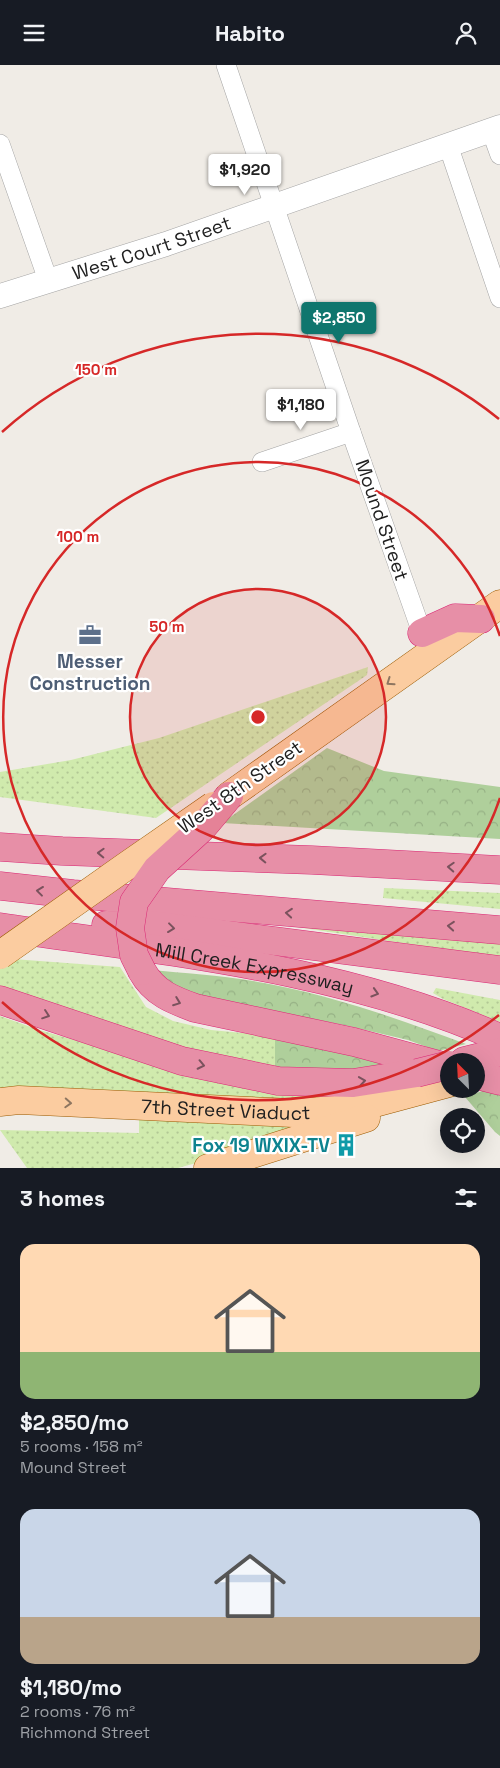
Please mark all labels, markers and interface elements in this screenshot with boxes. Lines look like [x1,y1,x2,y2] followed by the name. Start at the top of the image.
[20,19,48,47] icon: menu
[215,19,285,47] text: Habito
[452,19,480,47] icon: person
[204,153,286,196] pin: $1,920
[219,159,271,180] text: $1,920
[69,210,234,285] street label: West Court Street
[298,301,380,344] pin: $2,850
[312,307,366,328] text: $2,850
[75,360,117,379] text: 150 m
[260,389,342,431] pin: $1,180
[277,394,325,415] text: $1,180
[350,456,414,584] street label: Mound Street
[57,527,99,546] text: 100 m
[149,617,185,636] text: 50 m
[77,622,103,648] office icon: Messer Construction
[29,649,151,696] place label: Messer Construction
[387,676,396,685] one-way arrow
[249,708,267,726] centre of rings
[173,735,307,839] street label: West 8th Street
[96,847,104,858] one-way arrow
[259,853,266,863] one-way arrow
[447,862,455,873] one-way arrow
[36,886,44,897] one-way arrow
[285,907,293,918] one-way arrow
[447,921,455,932] one-way arrow
[167,922,175,933] one-way arrow
[154,937,357,1000] street label: Mill Creek Expressway
[371,988,379,998] one-way arrow
[173,996,181,1006] one-way arrow
[42,1010,50,1020] one-way arrow
[440,1053,485,1097] north arrow
[440,1053,485,1153] map controls
[196,1059,205,1070] one-way arrow
[357,1077,366,1087] one-way arrow
[140,1093,311,1126] street label: 7th Street Viaduct
[64,1097,72,1108] one-way arrow
[440,1108,485,1153] button: locate
[333,1132,359,1158] building icon: Fox 19 WXIX-TV
[192,1133,330,1158] place label: Fox 19 WXIX-TV
[452,1184,480,1212] icon: filters
[20,1185,105,1212] text: 3 homes
[205,1276,295,1366] icon: home
[20,1409,129,1436] text: $2,850/mo
[20,1436,143,1457] text: 5 rooms · 158 m²
[20,1457,127,1478] text: Mound Street
[205,1541,295,1631] icon: home
[20,1674,122,1701] text: $1,180/mo
[20,1701,135,1722] text: 2 rooms · 76 m²
[20,1722,150,1743] text: Richmond Street

